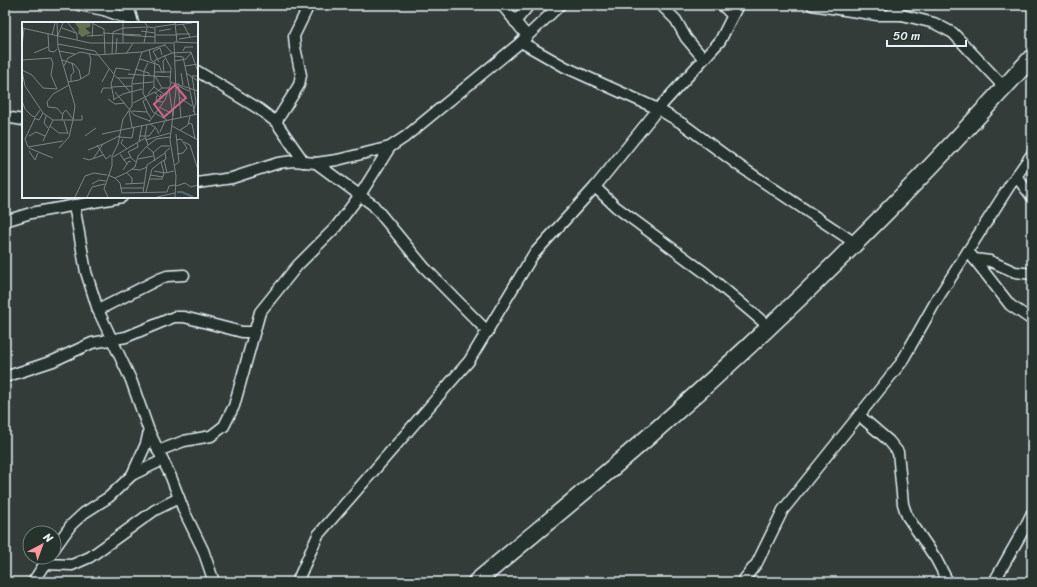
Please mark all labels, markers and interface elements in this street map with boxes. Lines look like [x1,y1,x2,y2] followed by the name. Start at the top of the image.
[22,22,198,198] inset map
[887,22,966,48] scale bar
[893,25,920,47] text: 50 m
[22,525,62,565] north arrow
[38,528,58,548] text: N

